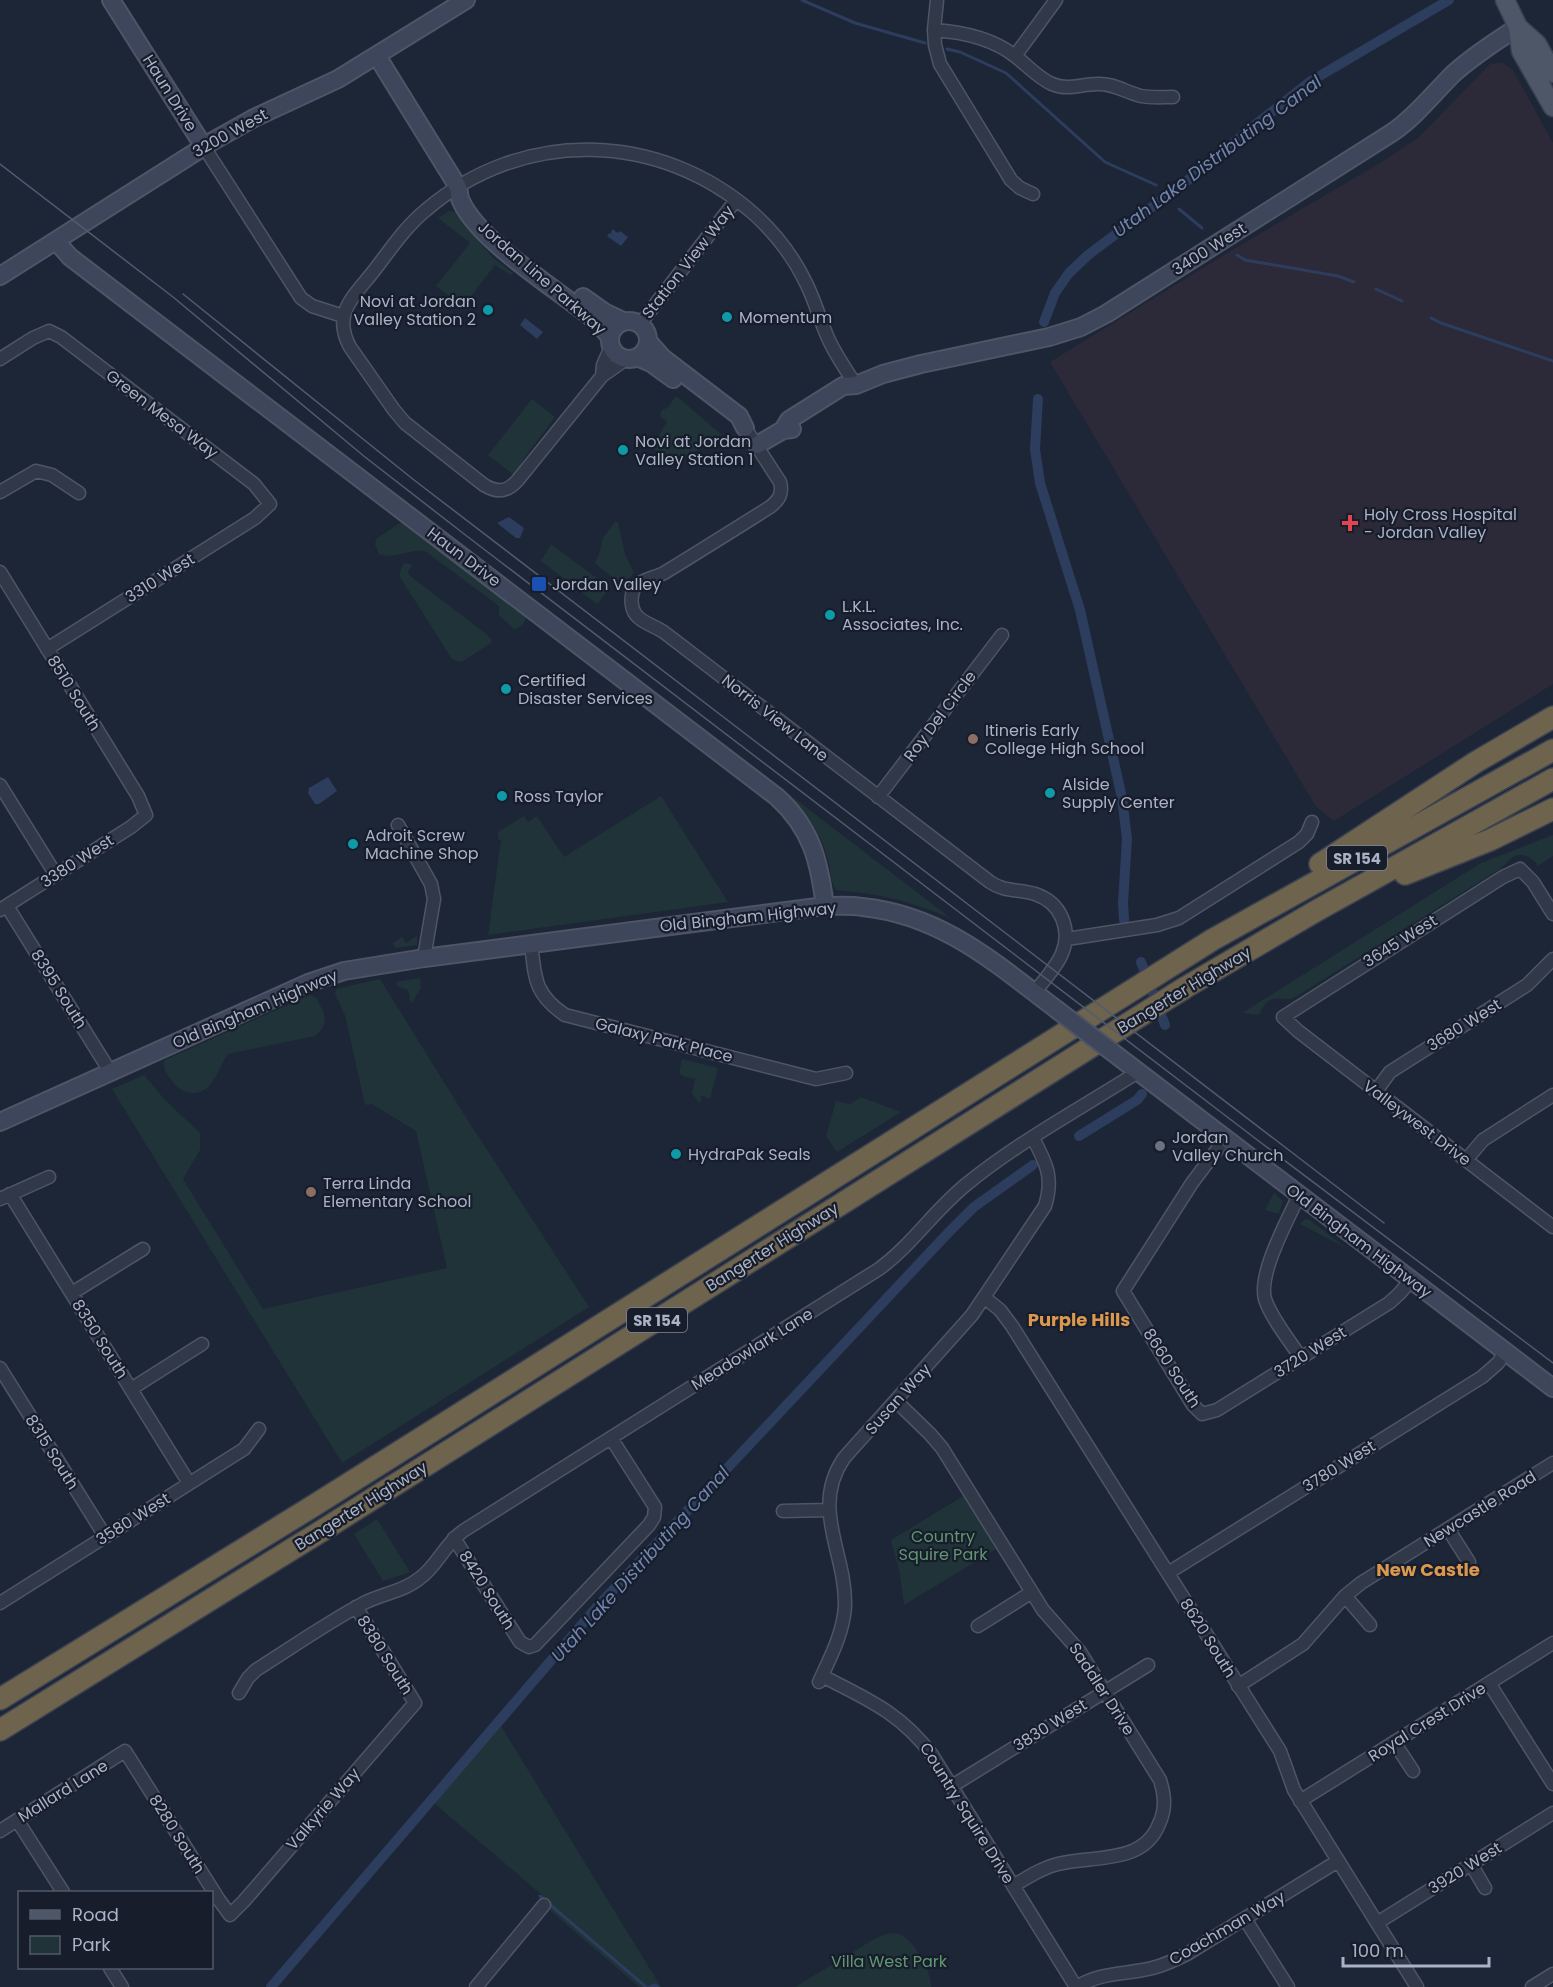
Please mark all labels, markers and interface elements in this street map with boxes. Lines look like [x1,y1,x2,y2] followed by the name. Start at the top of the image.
[137,50,203,136] street label: Haun Drive
[1107,69,1327,243] water label: Utah Lake Distributing Canal
[188,103,272,163] street label: 3200 West
[636,201,740,323] street label: Station View Way
[473,216,611,340] street label: Jordan Line Parkway
[1167,217,1251,281] street label: 3400 West
[354,290,476,331] place label: Novi at Jordan Valley Station 2
[481,303,495,317] marker: Novi at Jordan Valley Station 2
[739,306,832,329] place label: Momentum
[720,310,734,324] marker: Momentum
[101,364,223,464] street label: Green Mesa Way
[635,430,753,471] place label: Novi at Jordan Valley Station 1
[616,443,630,457] marker: Novi at Jordan Valley Station 1
[1364,503,1517,544] place label: Holy Cross Hospital - Jordan Valley
[1341,514,1359,532] marker: Holy Cross Hospital - Jordan Valley
[422,522,506,592] street label: Haun Drive
[121,547,199,608] street label: 3310 West
[552,573,661,596] place label: Jordan Valley
[530,575,548,593] marker: Jordan Valley
[842,595,963,636] place label: L.K.L. Associates, Inc.
[823,608,837,622] marker: L.K.L. Associates, Inc.
[42,651,106,735] street label: 8510 South
[898,666,982,766] street label: Roy Del Circle
[518,669,653,710] place label: Certified Disaster Services
[717,669,833,767] street label: Norris View Lane
[499,682,513,696] marker: Certified Disaster Services
[985,719,1145,760] place label: Itineris Early College High School
[966,732,980,746] marker: Itineris Early College High School
[1062,773,1175,814] place label: Alside Supply Center
[514,785,604,808] place label: Ross Taylor
[1043,786,1057,800] marker: Alside Supply Center
[495,789,509,803] marker: Ross Taylor
[365,824,479,865] place label: Adroit Screw Machine Shop
[36,829,118,893] street label: 3380 West
[346,837,360,851] marker: Adroit Screw Machine Shop
[1327,846,1387,870] road number: SR 154
[659,896,837,938] street label: Old Bingham Highway
[1358,909,1442,973] street label: 3645 West
[1113,941,1255,1039] street label: Bangerter Highway
[25,945,93,1033] street label: 8395 South
[169,964,341,1054] street label: Old Bingham Highway
[1422,993,1506,1057] street label: 3680 West
[593,1012,735,1068] street label: Galaxy Park Place
[1358,1075,1476,1171] street label: Valleywest Drive
[1172,1126,1283,1167] place label: Jordan Valley Church
[1153,1139,1167,1153] marker: Jordan Valley Church
[688,1143,811,1166] place label: HydraPak Seals
[669,1147,683,1161] marker: HydraPak Seals
[323,1172,471,1213] place label: Terra Linda Elementary School
[1281,1178,1437,1304] street label: Old Bingham Highway
[304,1185,318,1199] marker: Terra Linda Elementary School
[701,1197,843,1297] street label: Bangerter Highway
[66,1295,134,1383] street label: 8350 South
[687,1302,817,1396] street label: Meadowlark Lane
[1028,1307,1130,1332] district label: Purple Hills
[627,1308,687,1332] road number: SR 154
[1269,1321,1351,1383] street label: 3720 West
[1138,1324,1206,1412] street label: 8660 South
[860,1358,936,1440] street label: Susan Way
[20,1410,84,1494] street label: 8315 South
[1298,1434,1380,1498] street label: 3780 West
[290,1456,432,1556] street label: Bangerter Highway
[545,1460,735,1667] water label: Utah Lake Distributing Canal
[1419,1465,1541,1553] street label: Newcastle Road
[91,1487,175,1551] street label: 3580 West
[899,1525,988,1566] park label: Country Squire Park
[454,1546,520,1634] street label: 8420 South
[1376,1557,1480,1582] district label: New Castle
[1174,1594,1242,1682] street label: 8620 South
[351,1611,419,1699] street label: 8380 South
[1063,1638,1141,1740] street label: Saddler Drive
[1364,1676,1490,1767] street label: Royal Crest Drive
[1009,1693,1091,1757] street label: 3830 West
[914,1738,1020,1888] street label: Country Squire Drive
[14,1754,113,1828] street label: Mallard Lane
[281,1763,365,1855] street label: Valkyrie Way
[143,1790,211,1878] street label: 8280 South
[1424,1836,1506,1900] street label: 3920 West
[1165,1885,1289,1971] street label: Coachman Way
[18,1891,213,1969] legend
[72,1902,119,1927] text: Road
[1343,1930,1488,1968] scale bar
[72,1932,111,1957] text: Park
[1352,1938,1404,1963] text: 100 m
[831,1950,948,1973] park label: Villa West Park

